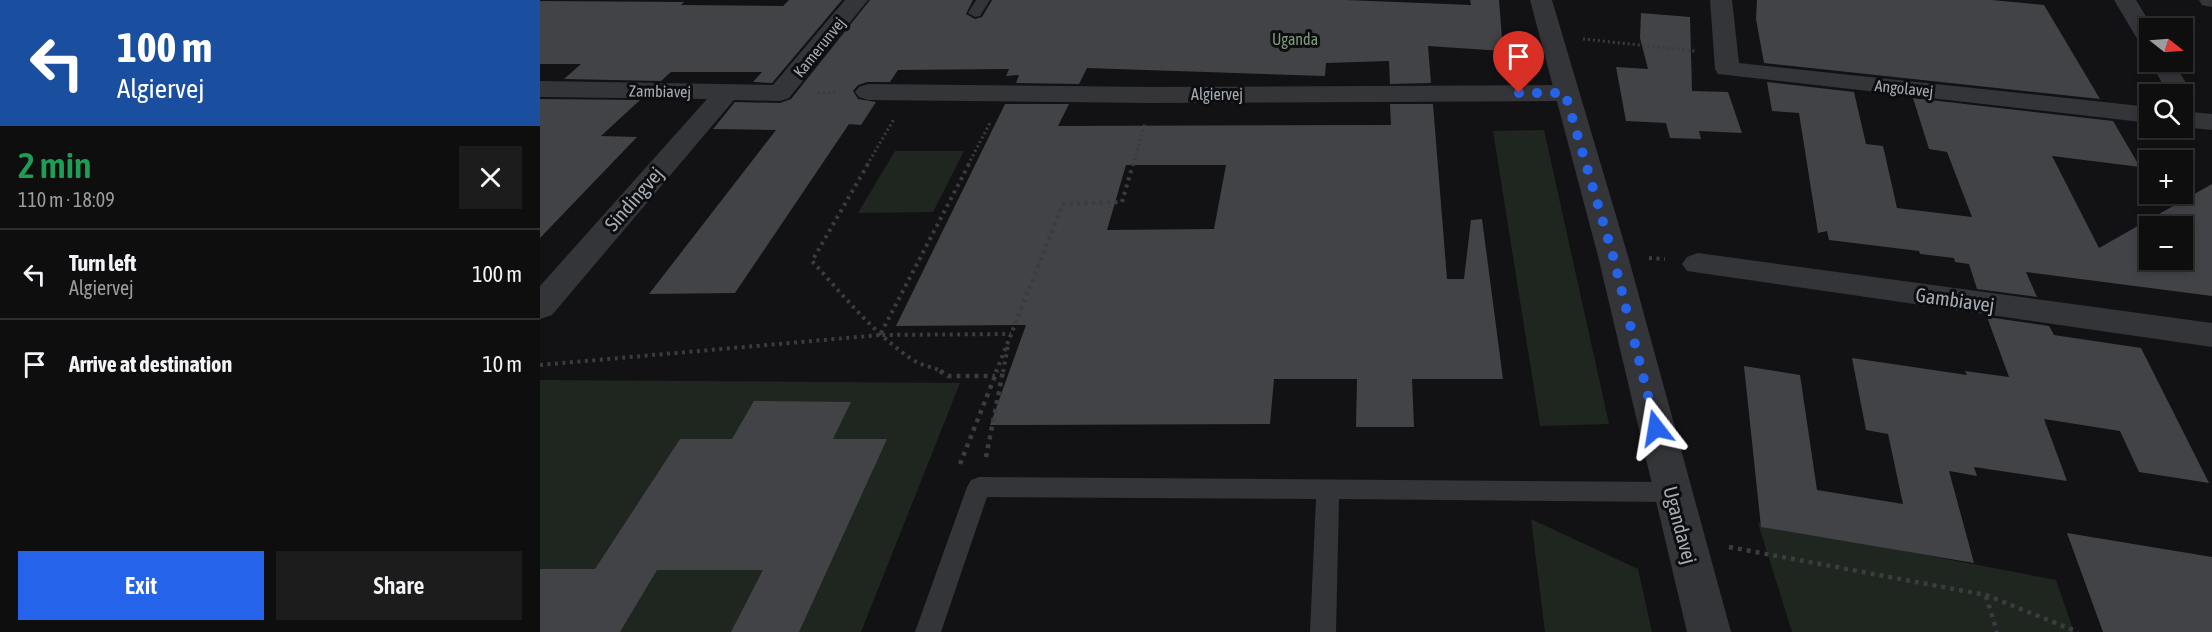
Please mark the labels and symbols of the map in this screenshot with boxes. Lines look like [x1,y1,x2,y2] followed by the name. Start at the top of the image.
[790,14,849,81] street label: Kamerunvej
[2139,18,2193,72] north arrow
[1272,30,1318,49] park label: Uganda
[1493,31,1544,93] pin
[1874,76,1934,101] street label: Angolavej
[629,81,691,102] street label: Zambiavej
[1191,85,1243,104] street label: Algiervej
[600,162,667,235] street label: Sindingvej
[1914,283,1996,316] street label: Gambiavej
[1624,396,1688,460] position arrow
[1659,483,1702,566] street label: Ugandavej

